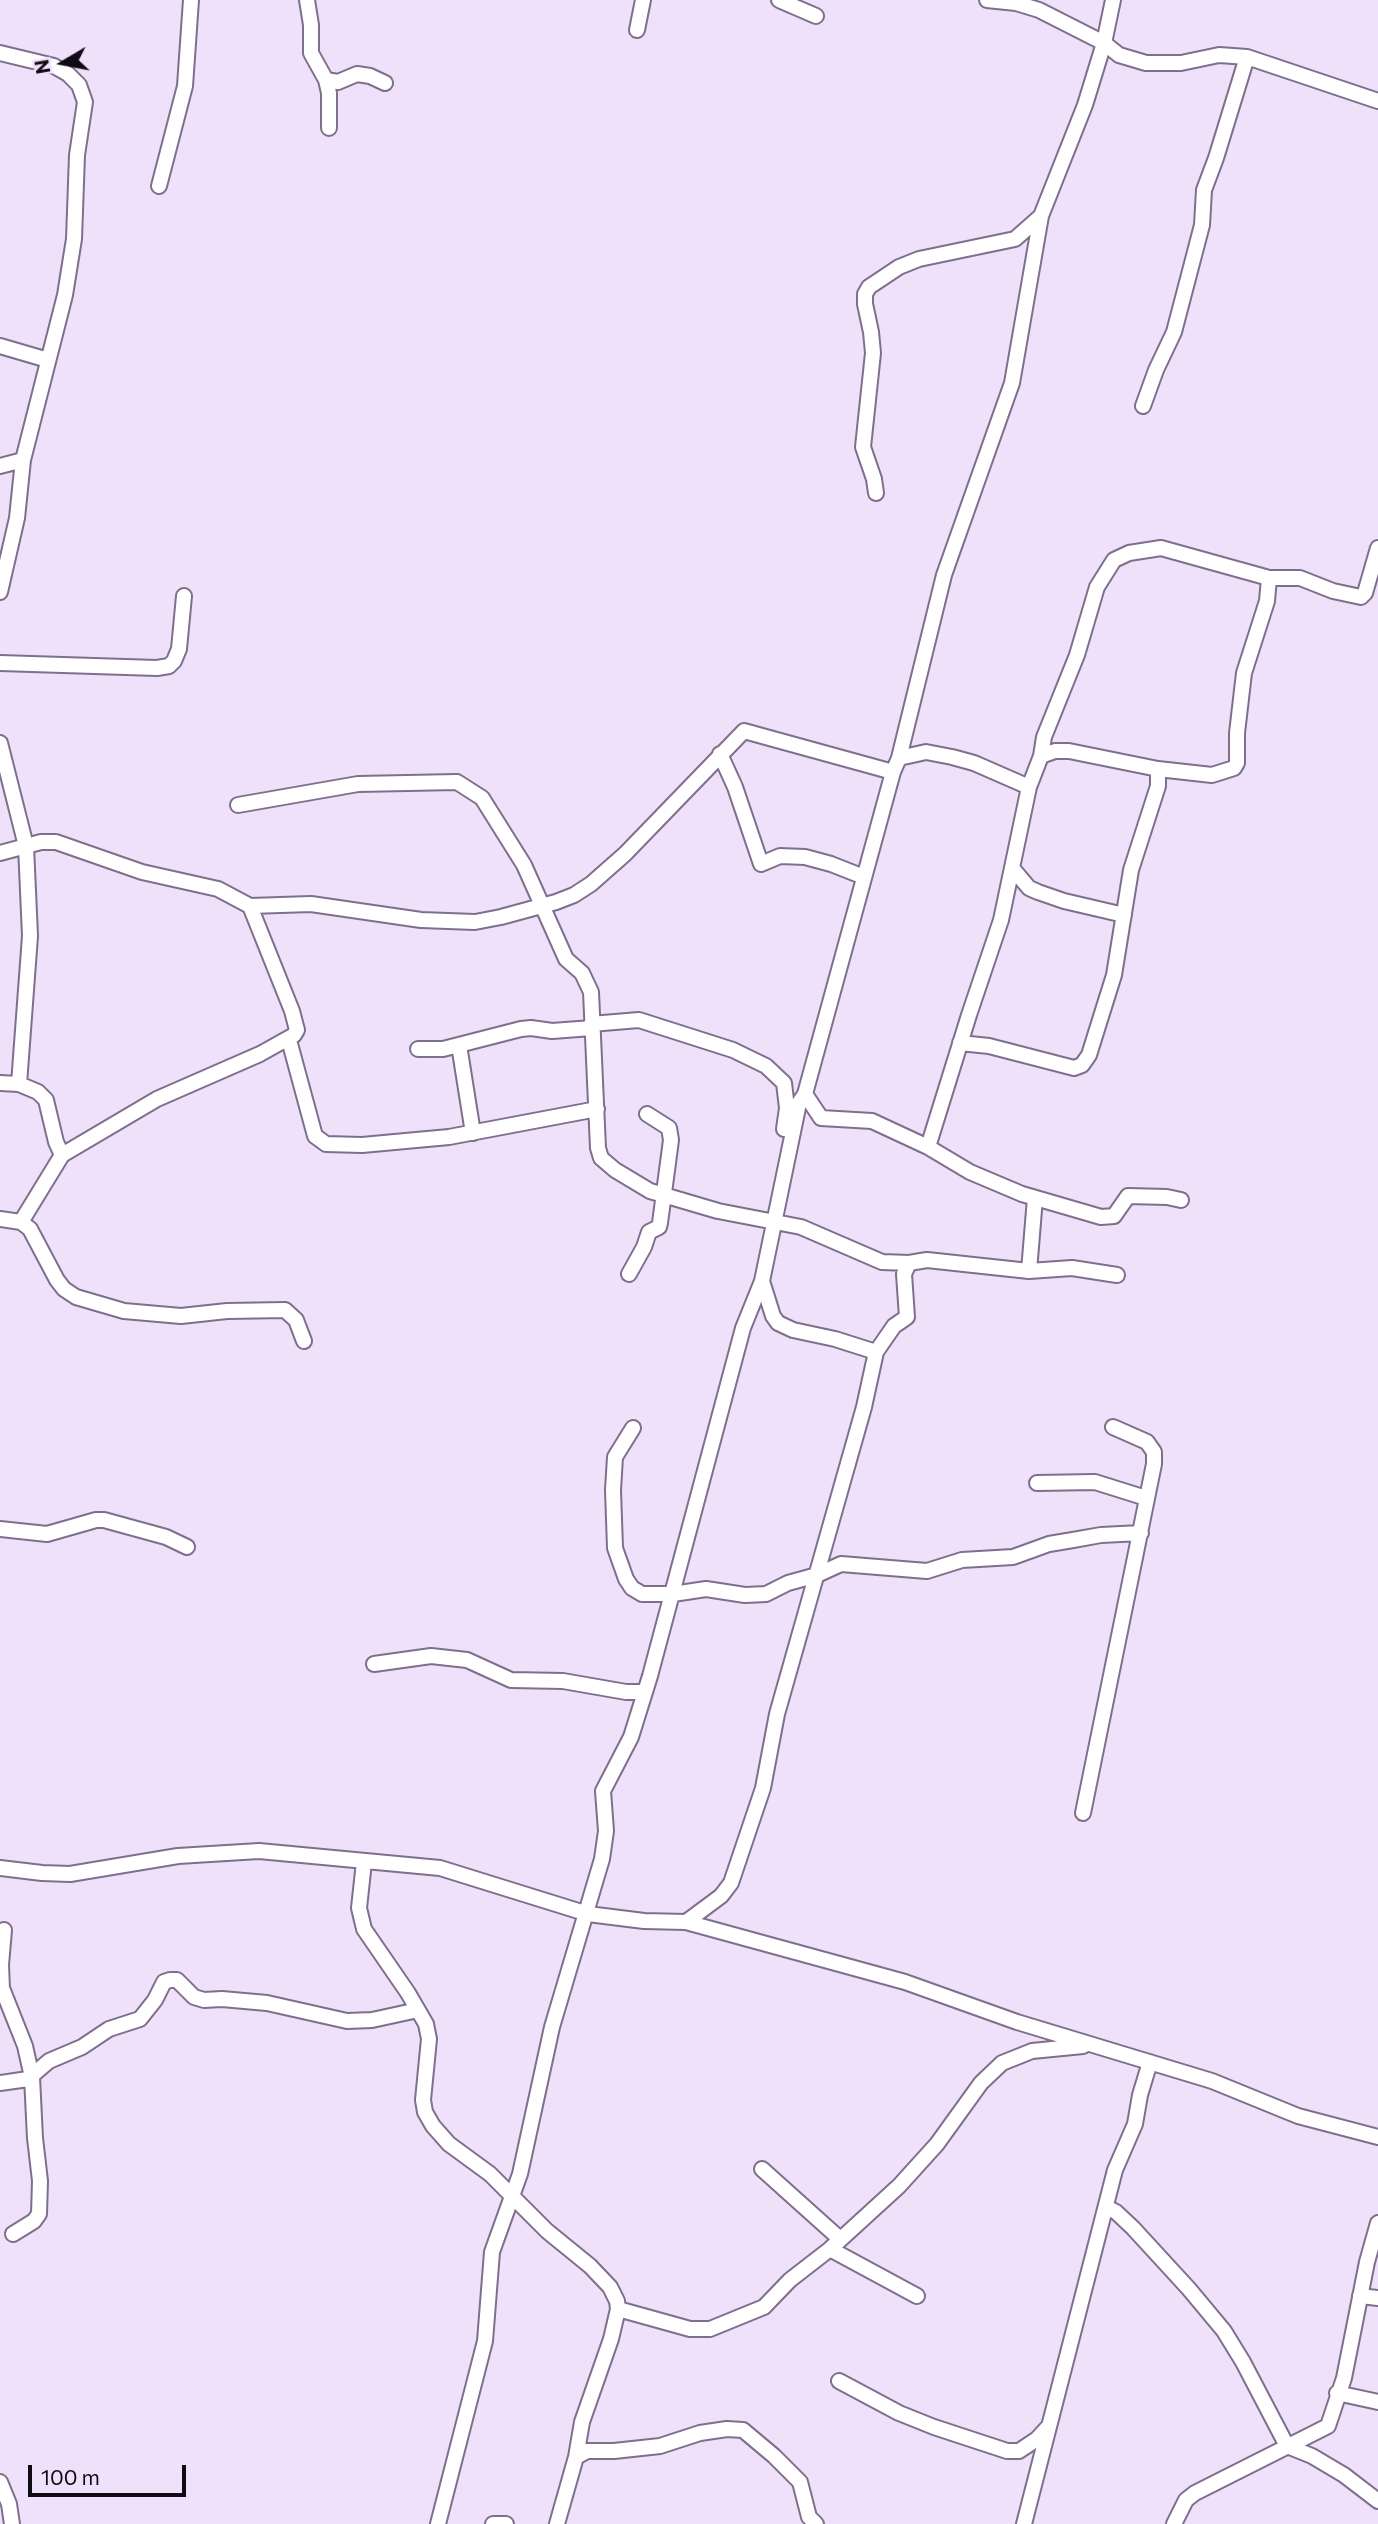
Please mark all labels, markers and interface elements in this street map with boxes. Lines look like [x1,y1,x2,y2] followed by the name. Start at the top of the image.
[28,28,98,98] north arrow
[29,58,54,76] text: N
[32,2450,189,2494] scale bar
[41,2464,100,2489] text: 100 m

